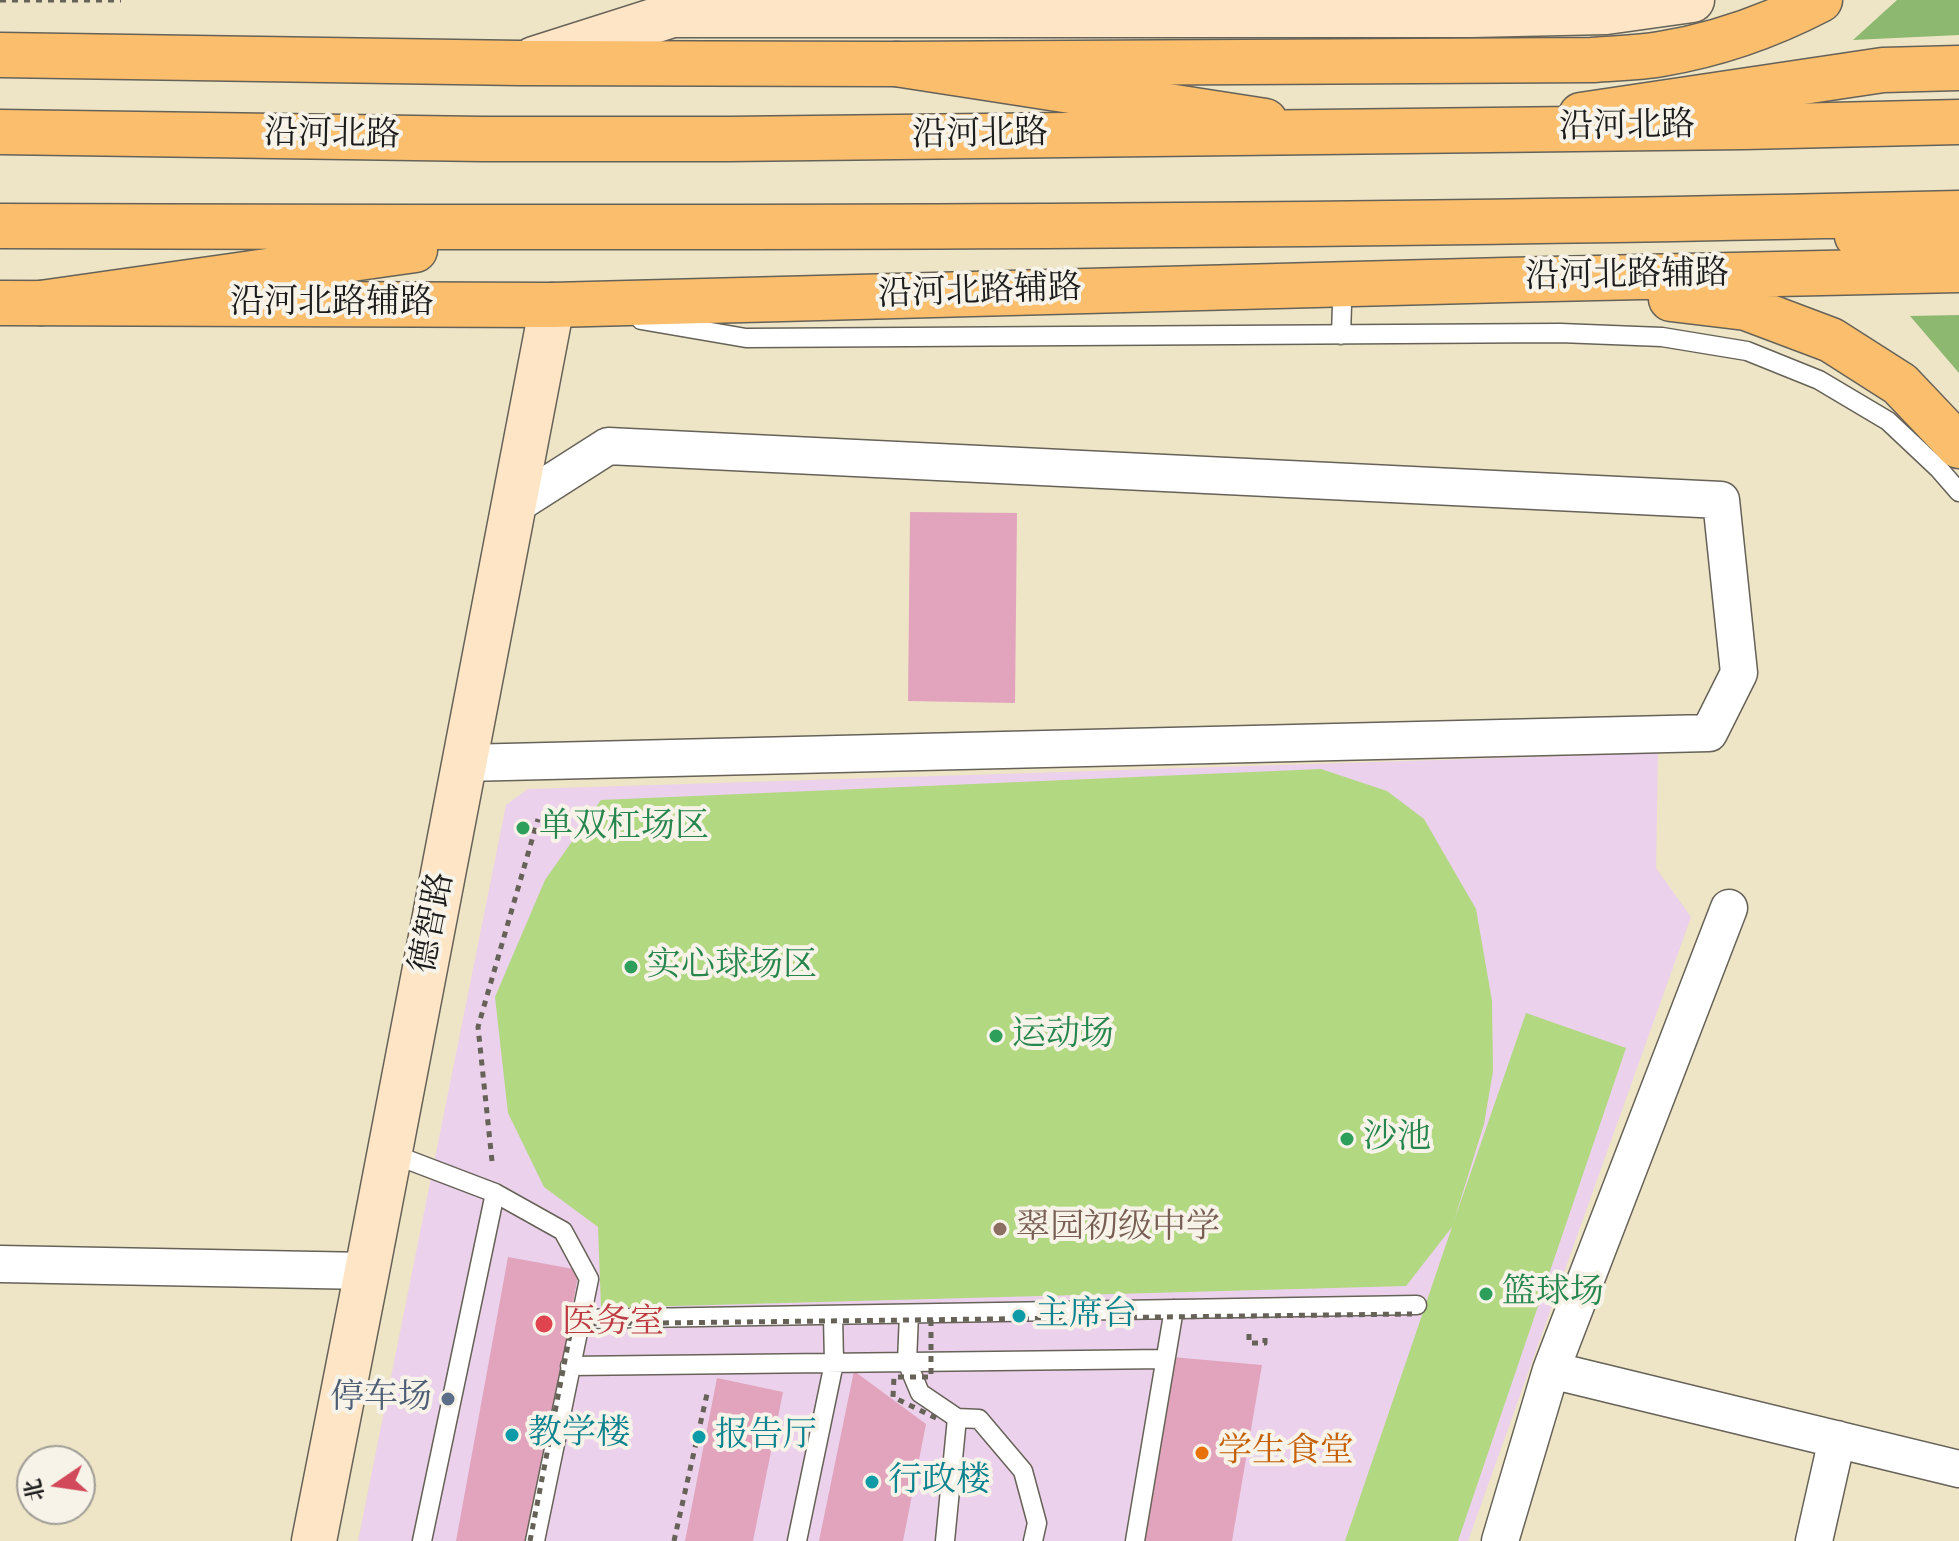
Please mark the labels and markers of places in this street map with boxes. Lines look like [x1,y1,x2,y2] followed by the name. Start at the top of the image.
[539,808,709,848] place label: 单双杠场区
[514,819,532,837] marker: 单双杠场区
[647,947,817,987] place label: 实心球场区
[622,958,640,976] marker: 实心球场区
[1012,1016,1114,1056] place label: 运动场
[987,1027,1005,1045] marker: 运动场
[1363,1119,1431,1159] place label: 沙池
[1338,1130,1356,1148] marker: 沙池
[1016,1209,1220,1249] place label: 翠园初级中学
[991,1220,1009,1238] marker: 翠园初级中学
[1502,1274,1604,1314] place label: 篮球场
[1477,1285,1495,1303] marker: 篮球场
[1035,1296,1137,1336] place label: 主席台
[562,1304,664,1344] place label: 医务室
[1010,1307,1028,1325] marker: 主席台
[533,1313,555,1335] marker: 医务室
[330,1379,432,1419] place label: 停车场
[439,1390,457,1408] marker: 停车场
[528,1415,630,1455] place label: 教学楼
[715,1417,817,1457] place label: 报告厅
[503,1426,521,1444] marker: 教学楼
[690,1428,708,1446] marker: 报告厅
[1218,1433,1354,1473] place label: 学生食堂
[1193,1444,1211,1462] marker: 学生食堂
[888,1462,990,1502] place label: 行政楼
[863,1473,881,1491] marker: 行政楼

